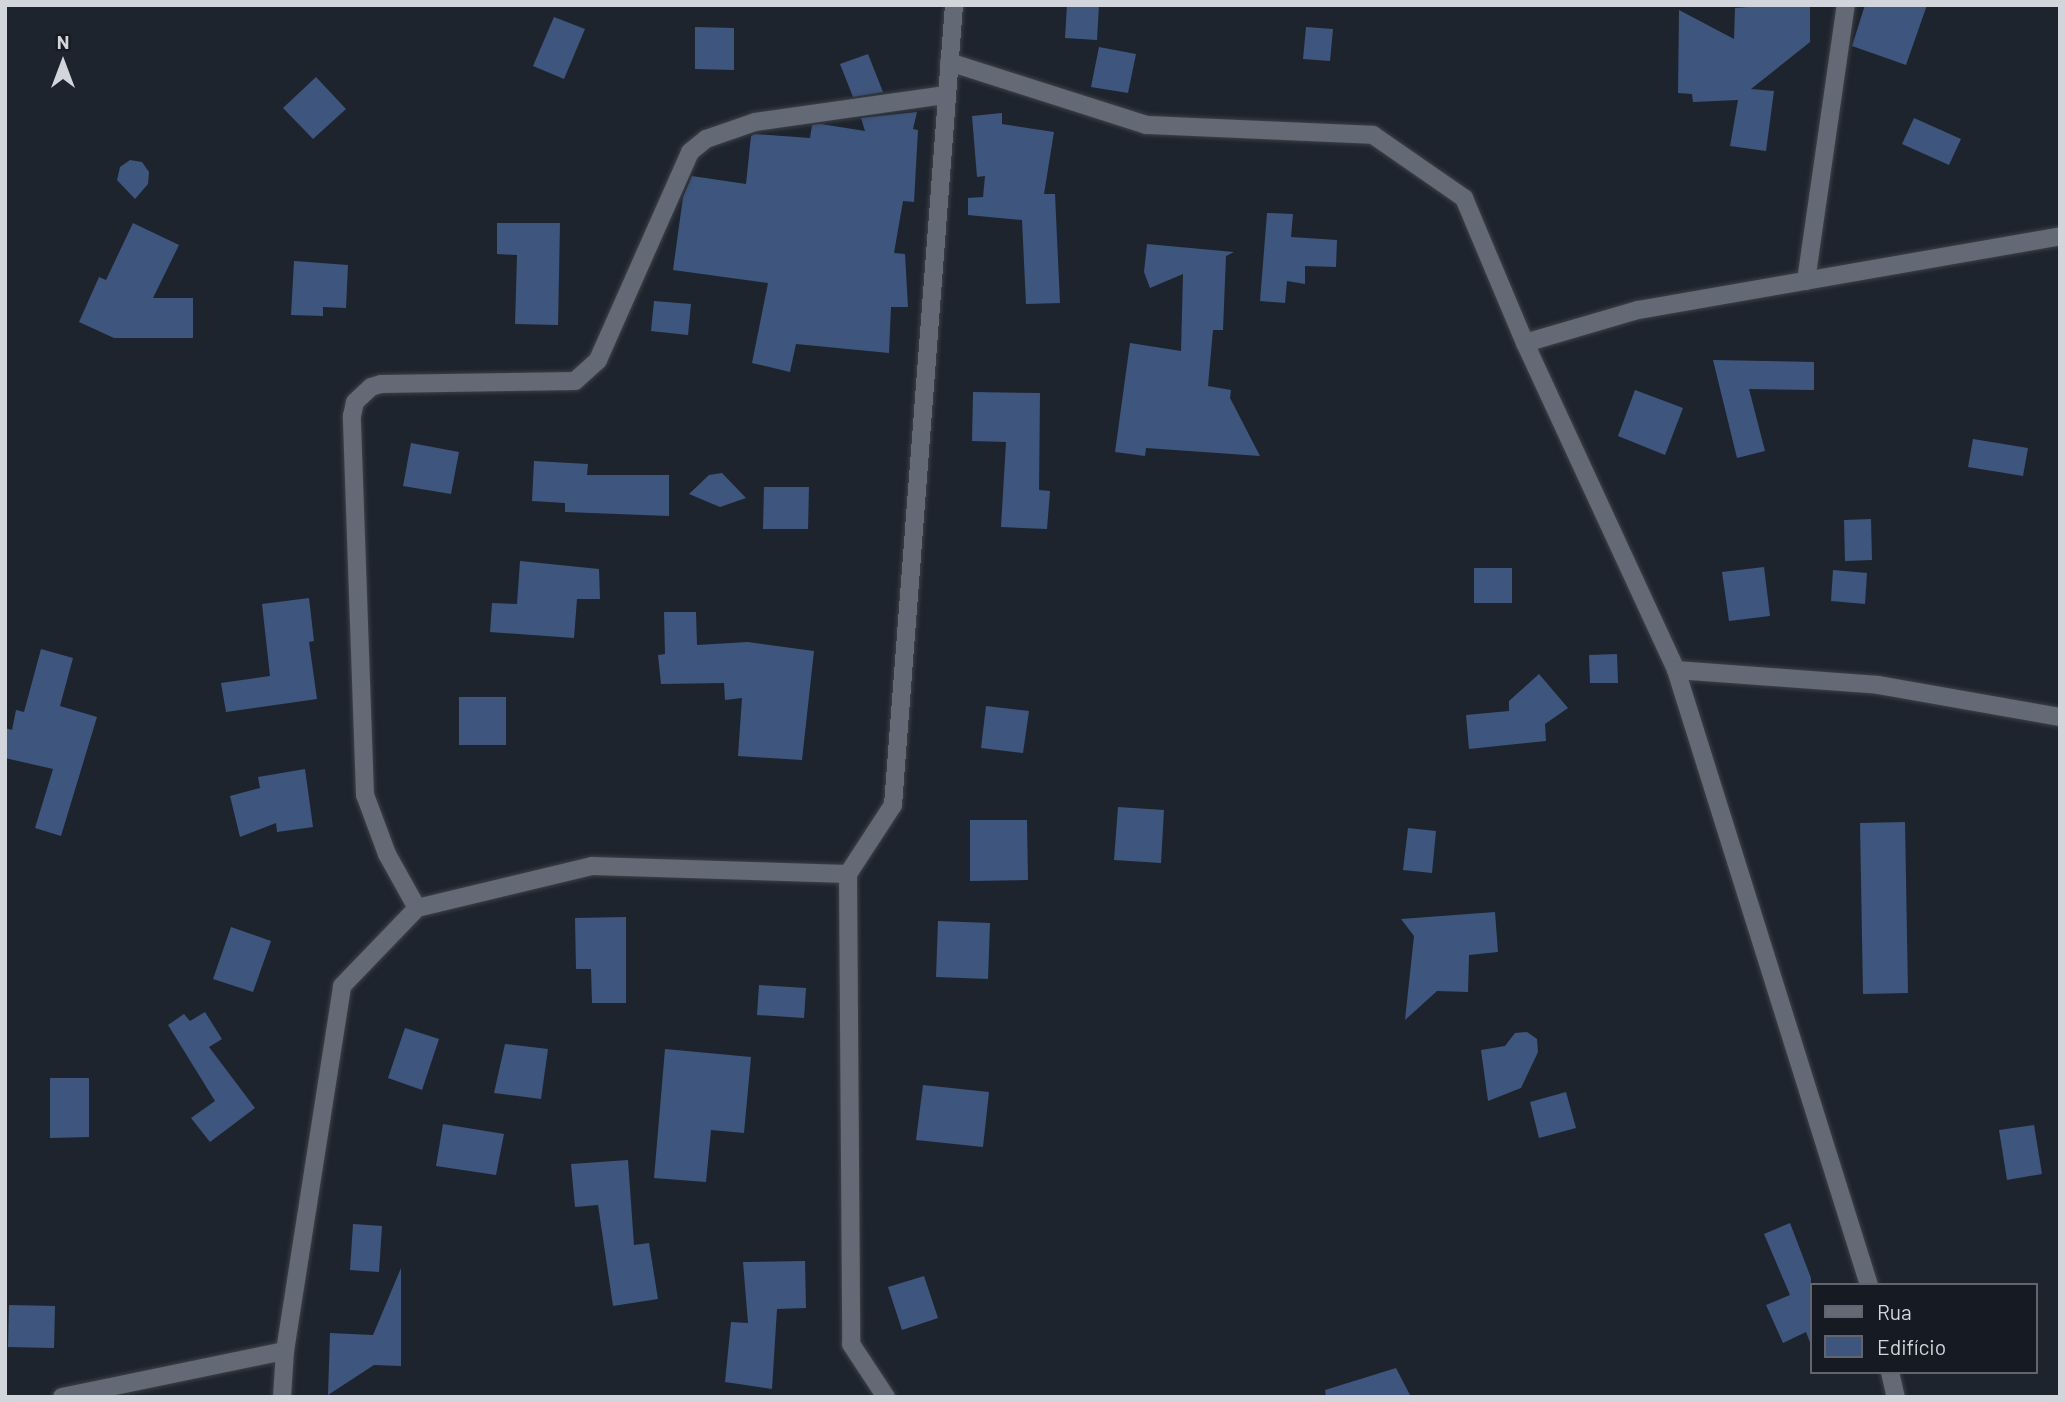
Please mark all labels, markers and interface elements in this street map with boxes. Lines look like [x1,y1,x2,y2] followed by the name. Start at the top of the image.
[28,28,98,98] north arrow
[57,30,69,53] text: N
[1810,1283,2037,1374] legend
[1877,1299,1912,1324] text: Rua
[1877,1334,1946,1359] text: Edifício

